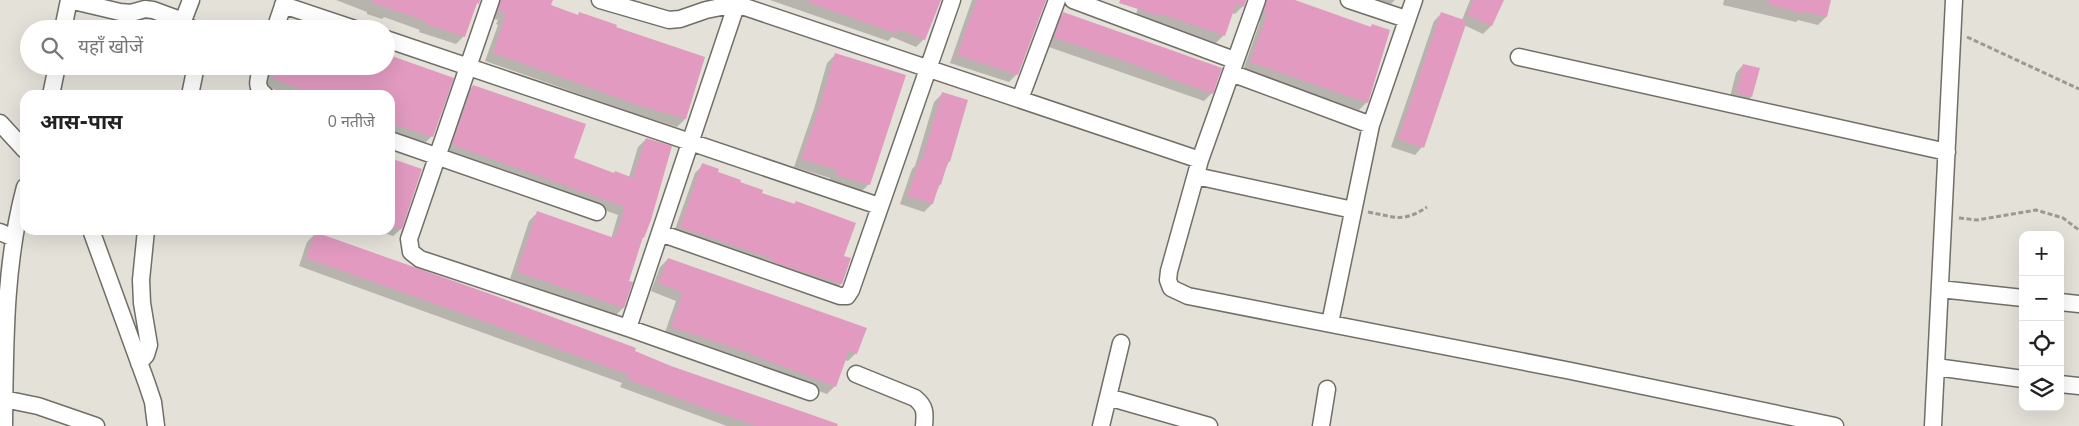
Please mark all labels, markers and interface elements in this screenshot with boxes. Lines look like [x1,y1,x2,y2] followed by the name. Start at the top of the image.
[20,20,395,75] search box
[38,34,66,62] icon: search
[78,34,143,58] text: यहाँ खोजें
[40,107,123,135] text: आस-पास
[328,111,375,131] text: 0 नतीजे
[2019,231,2064,411] map controls
[2019,231,2064,276] button: +
[2019,276,2064,321] button: −
[2019,321,2064,366] button: locate
[2019,366,2064,411] button: layers

